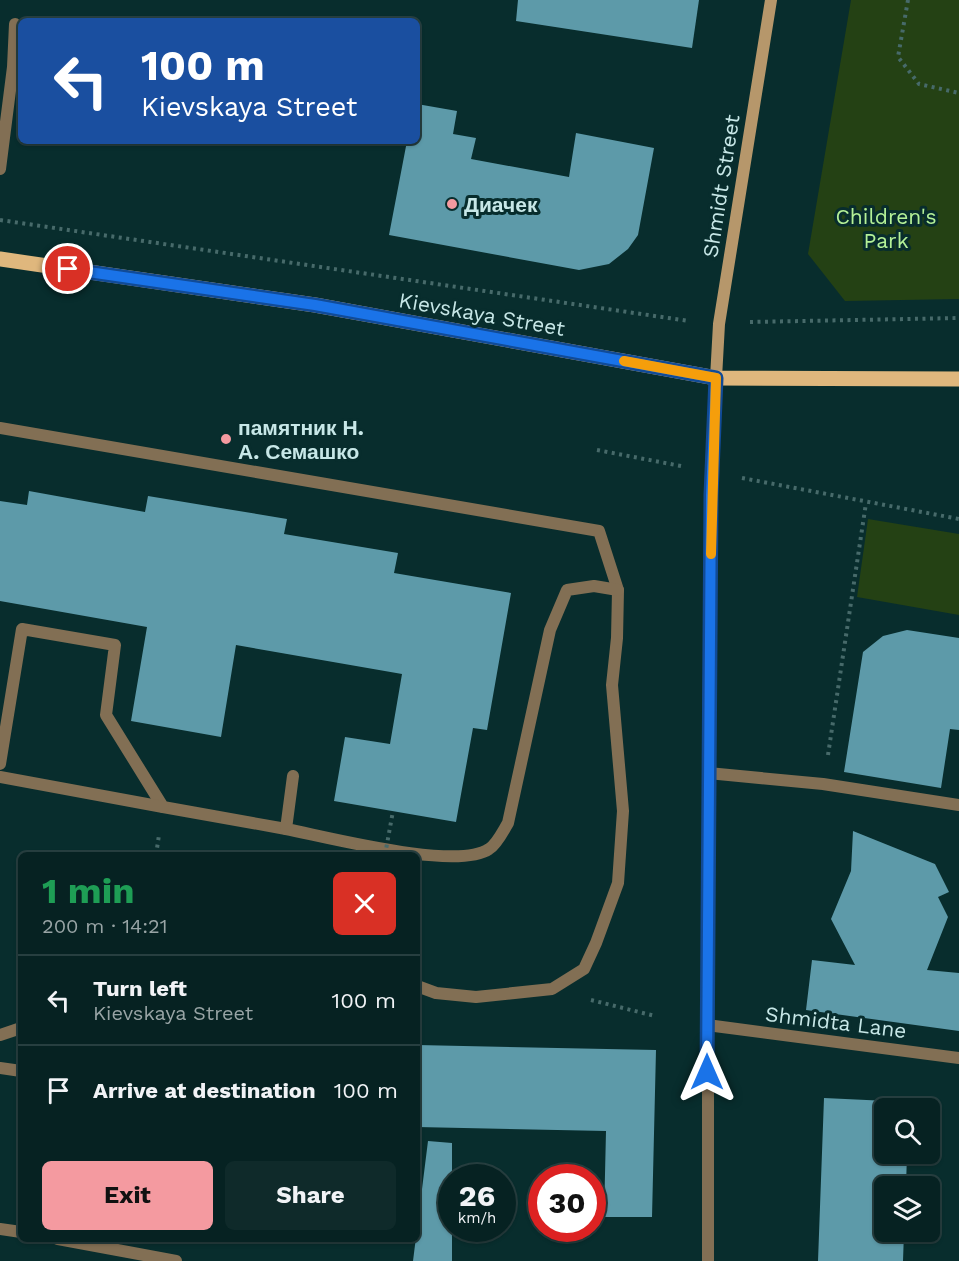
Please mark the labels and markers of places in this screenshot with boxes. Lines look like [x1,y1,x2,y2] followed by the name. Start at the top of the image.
[464,192,538,217] place label: Диачек
[445,197,459,211] marker: Диачек
[42,243,93,294] pin
[238,415,364,464] place label: памятник Н. А. Семашко
[219,432,233,446] marker: памятник Н. А. Семашко

